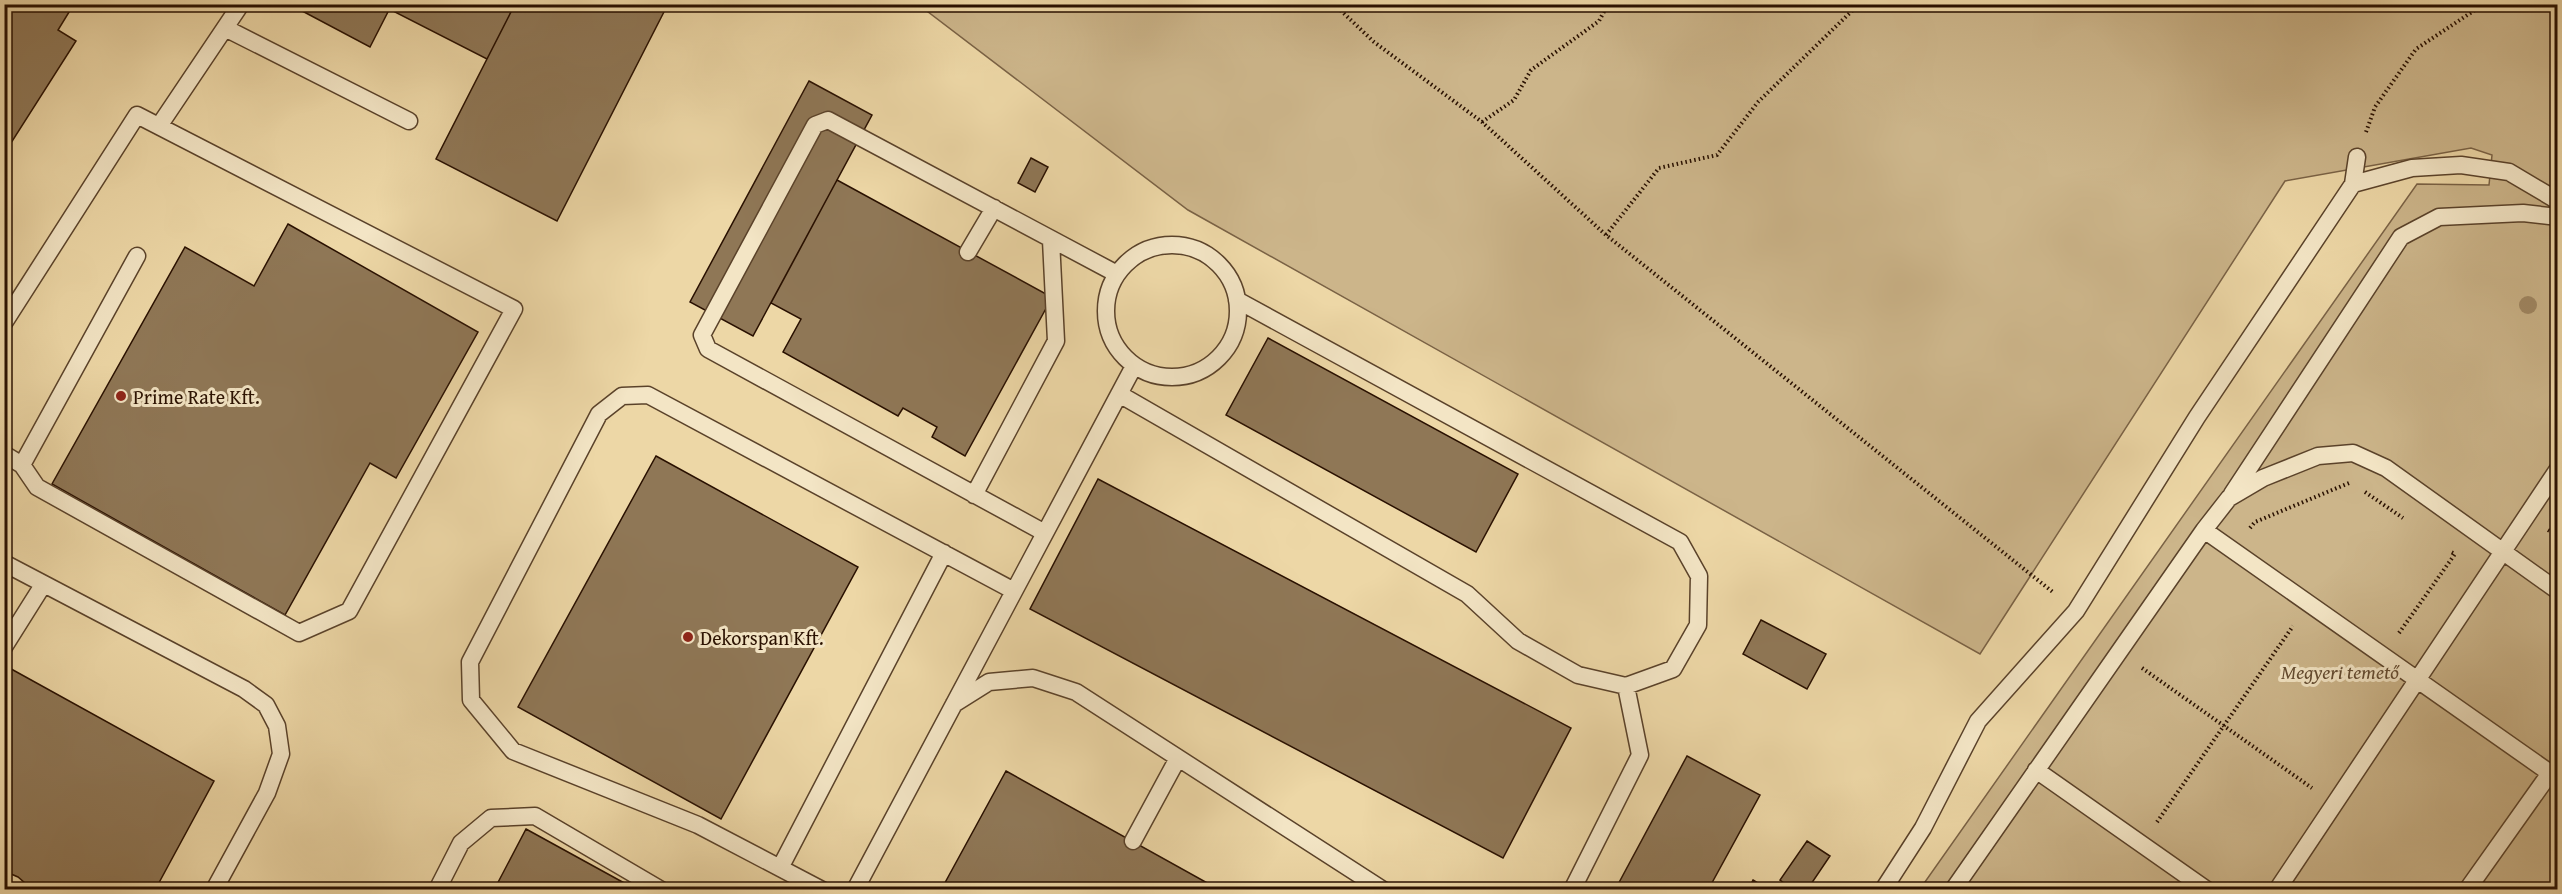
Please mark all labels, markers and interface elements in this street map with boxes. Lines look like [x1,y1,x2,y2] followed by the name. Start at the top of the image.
[133,382,260,411] place label: Prime Rate Kft.
[114,389,128,403] marker: Prime Rate Kft.
[700,623,824,652] place label: Dekorspan Kft.
[681,630,695,644] marker: Dekorspan Kft.
[2281,657,2400,686] park label: Megyeri temető

